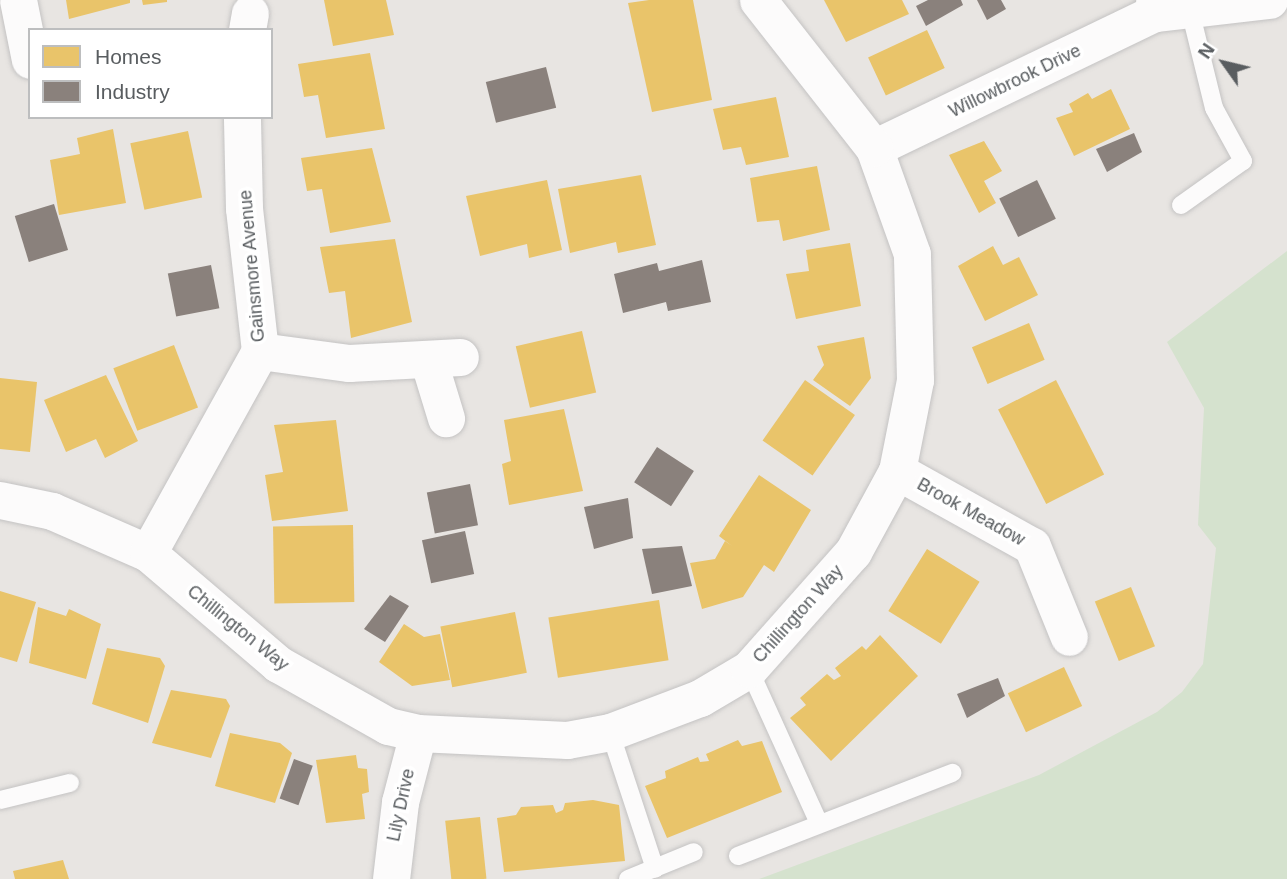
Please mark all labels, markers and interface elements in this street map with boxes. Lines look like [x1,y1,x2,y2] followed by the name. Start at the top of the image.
[28,28,273,119] legend
[1189,28,1259,98] north arrow
[1194,39,1219,63] text: N
[946,40,1084,122] street label: Willowbrook Drive
[95,45,162,68] text: Homes
[95,80,170,103] text: Industry
[235,188,269,344] street label: Gainsmore Avenue
[913,473,1029,551] street label: Brook Meadow
[748,561,848,667] street label: Chillington Way
[183,580,293,676] street label: Chillington Way
[383,767,419,843] street label: Lily Drive

